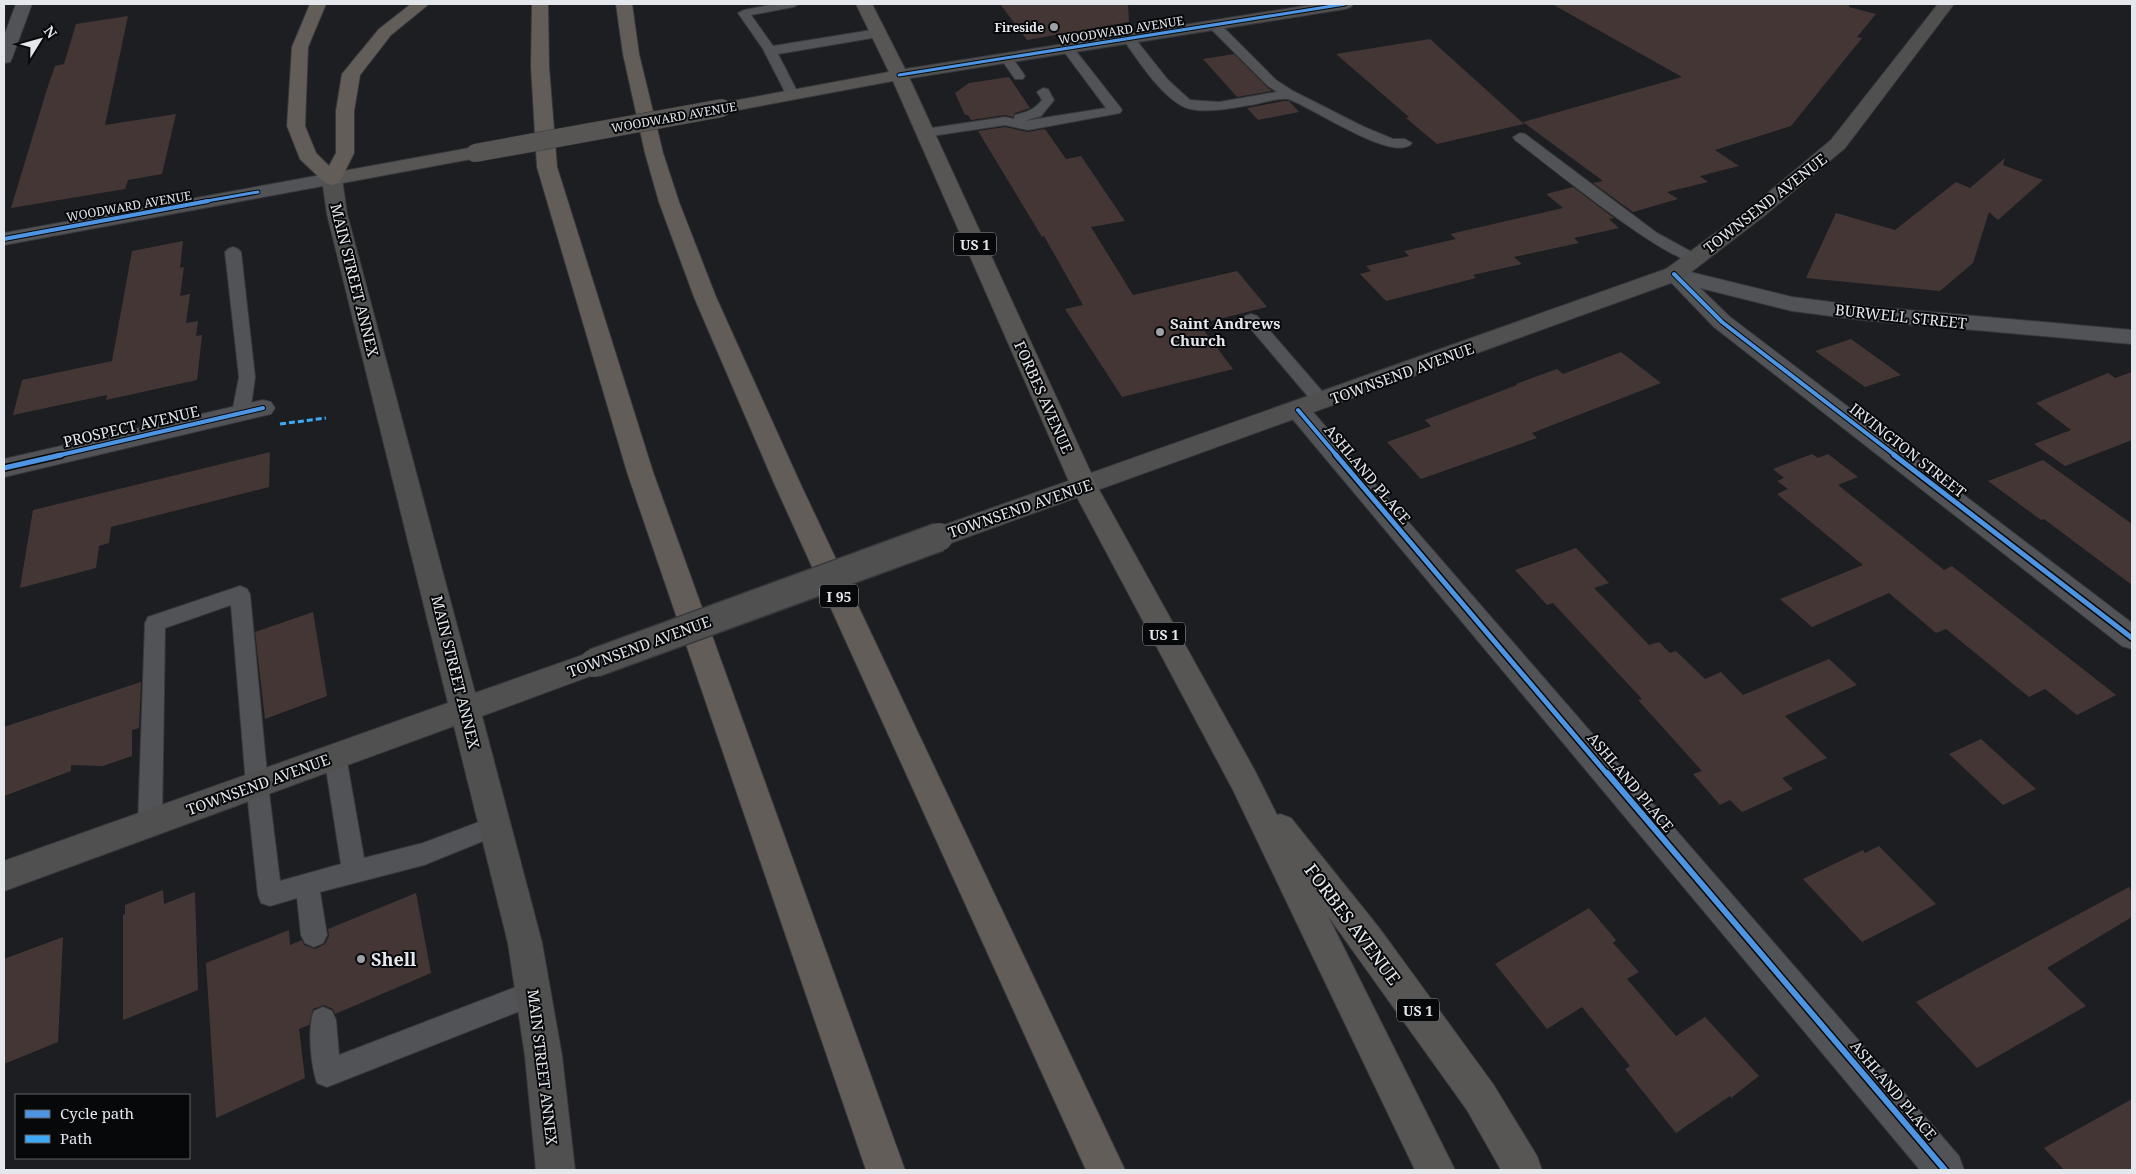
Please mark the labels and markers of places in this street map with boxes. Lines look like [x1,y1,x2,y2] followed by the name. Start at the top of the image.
[995,19,1044,36] place label: Fireside
[1048,21,1060,33] marker: Fireside
[1170,313,1280,350] place label: Saint Andrews Church
[1154,326,1166,338] marker: Saint Andrews Church
[371,947,417,971] place label: Shell
[355,953,367,965] marker: Shell

